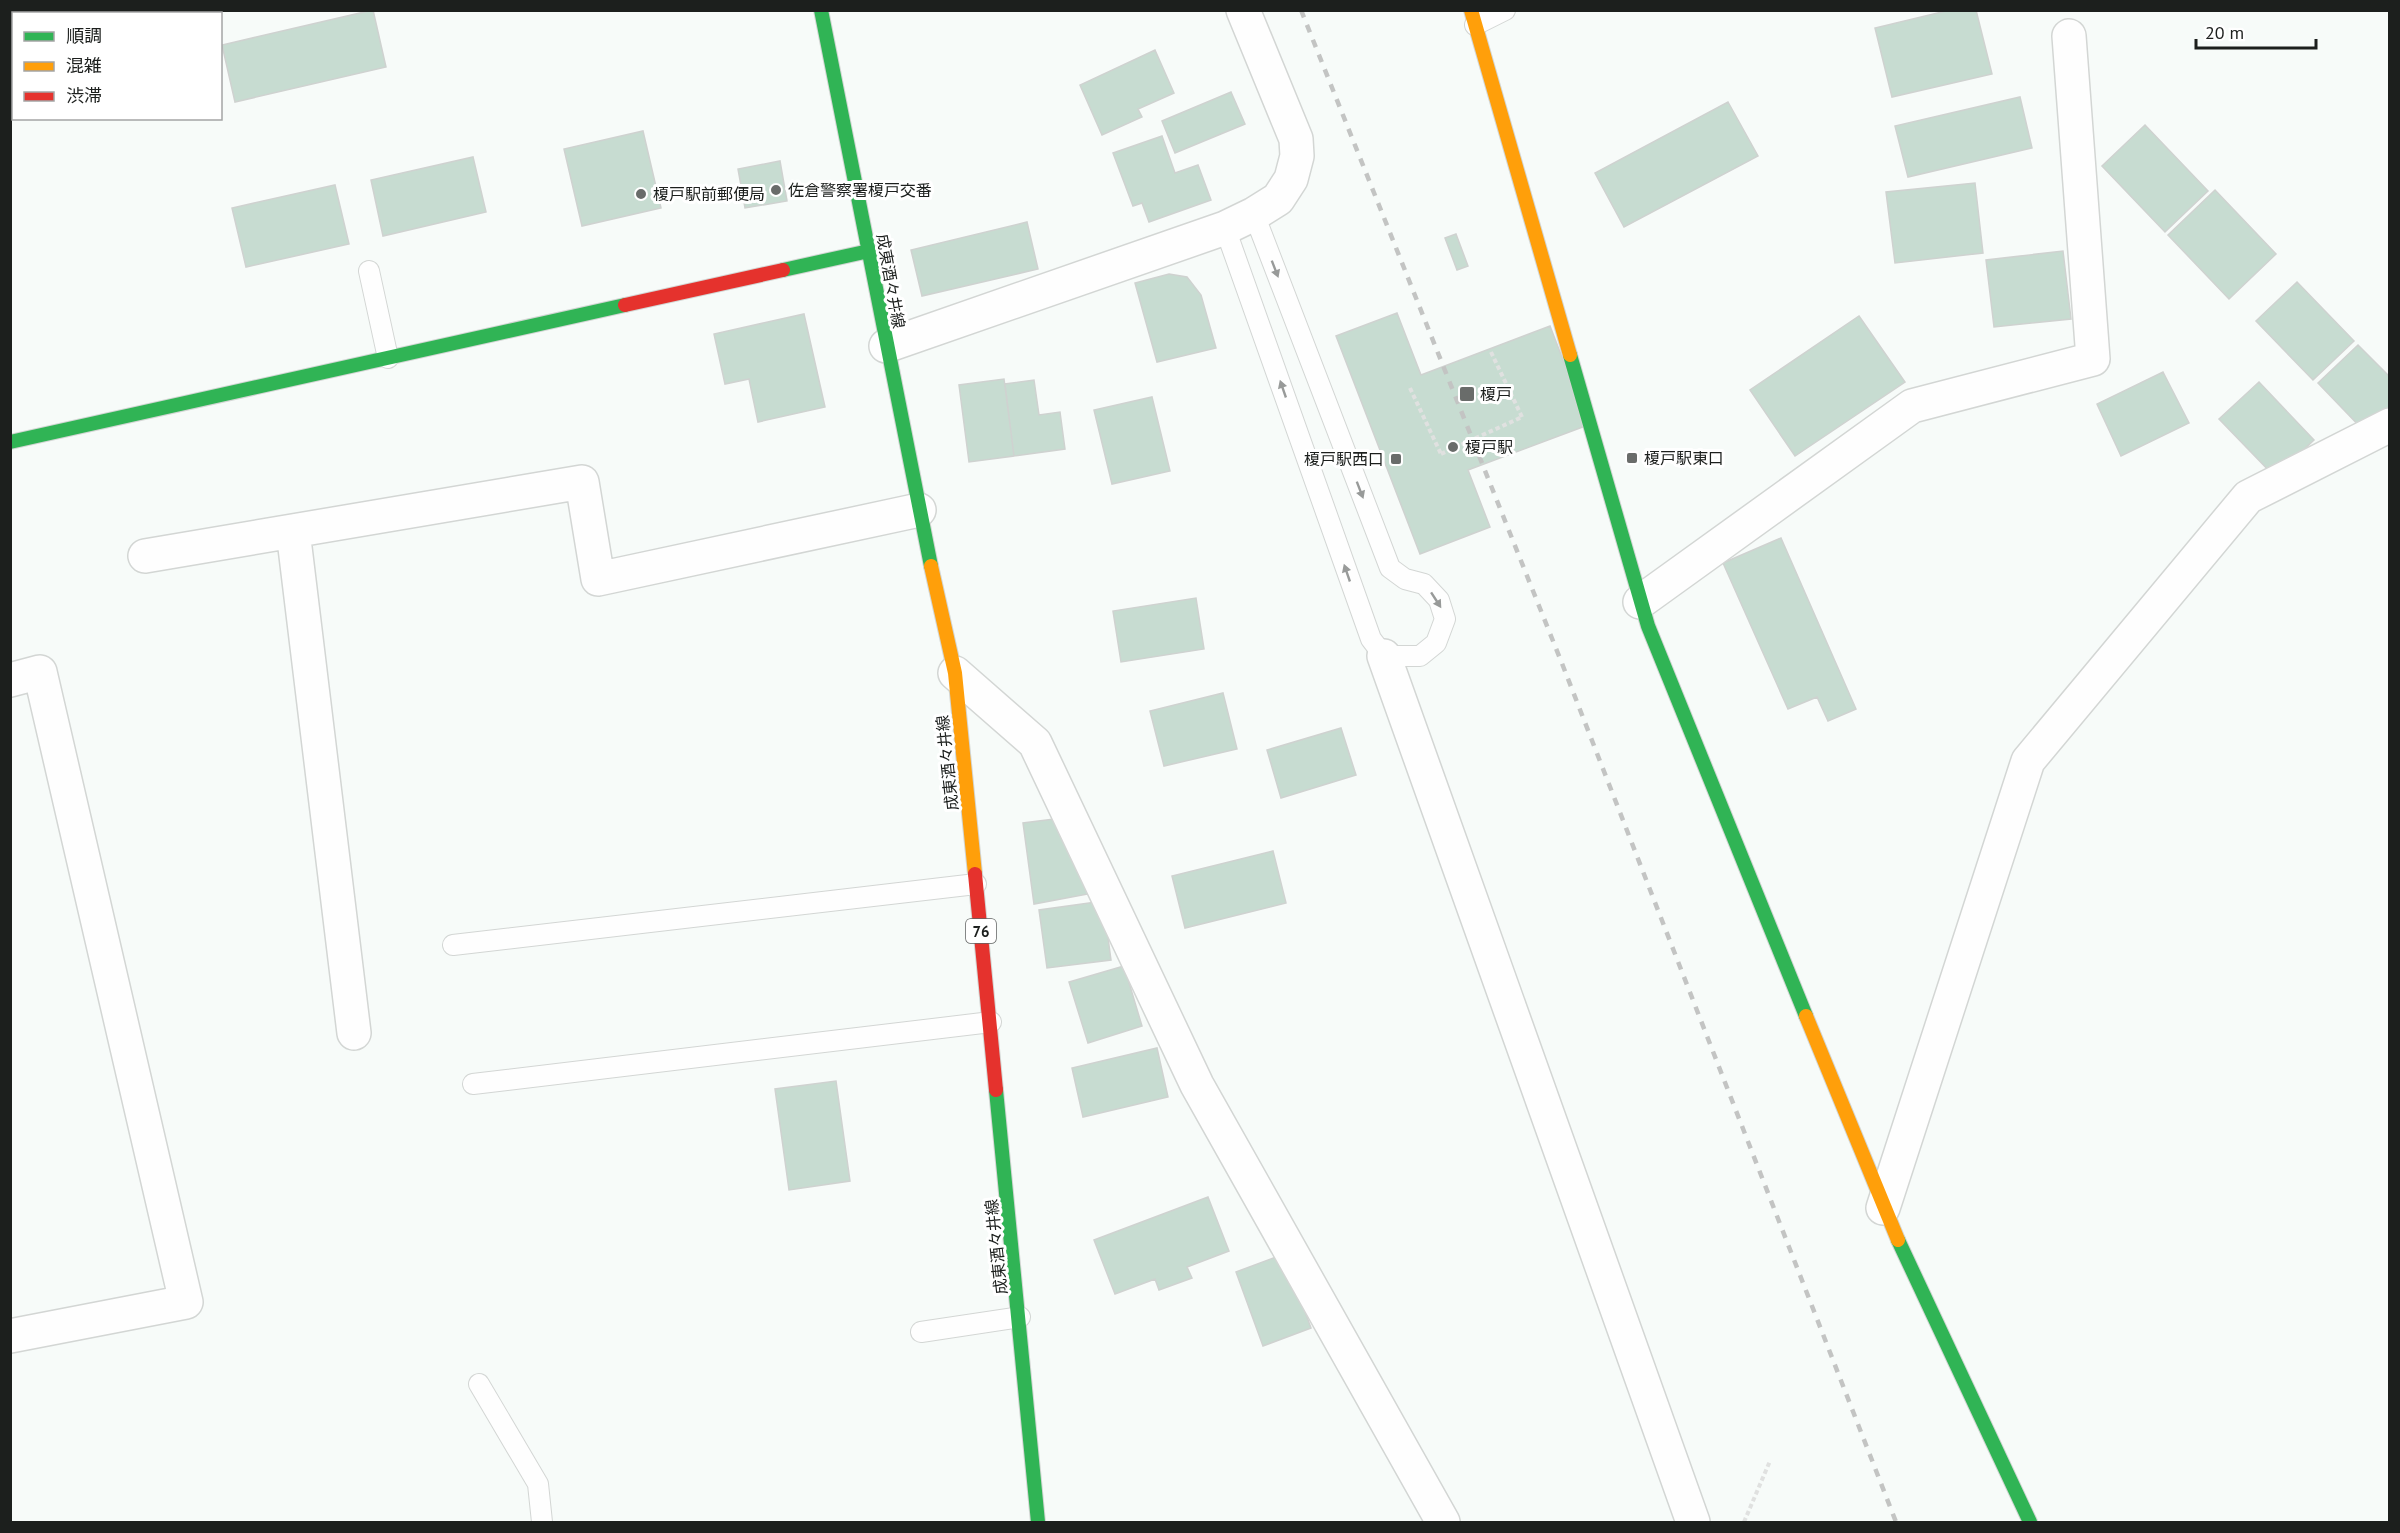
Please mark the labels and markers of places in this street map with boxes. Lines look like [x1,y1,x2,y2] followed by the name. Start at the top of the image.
[788,180,932,200] place label: 佐倉警察署榎戸交番
[769,183,783,197] marker: 佐倉警察署榎戸交番
[653,184,765,204] place label: 榎戸駅前郵便局
[634,187,648,201] marker: 榎戸駅前郵便局
[1480,384,1512,404] place label: 榎戸
[1458,385,1476,403] marker: 榎戸
[1465,437,1513,457] place label: 榎戸駅
[1446,440,1460,454] marker: 榎戸駅
[1644,448,1724,468] place label: 榎戸駅東口
[1304,449,1384,469] place label: 榎戸駅西口
[1625,451,1639,465] marker: 榎戸駅東口
[1389,452,1403,466] marker: 榎戸駅西口

